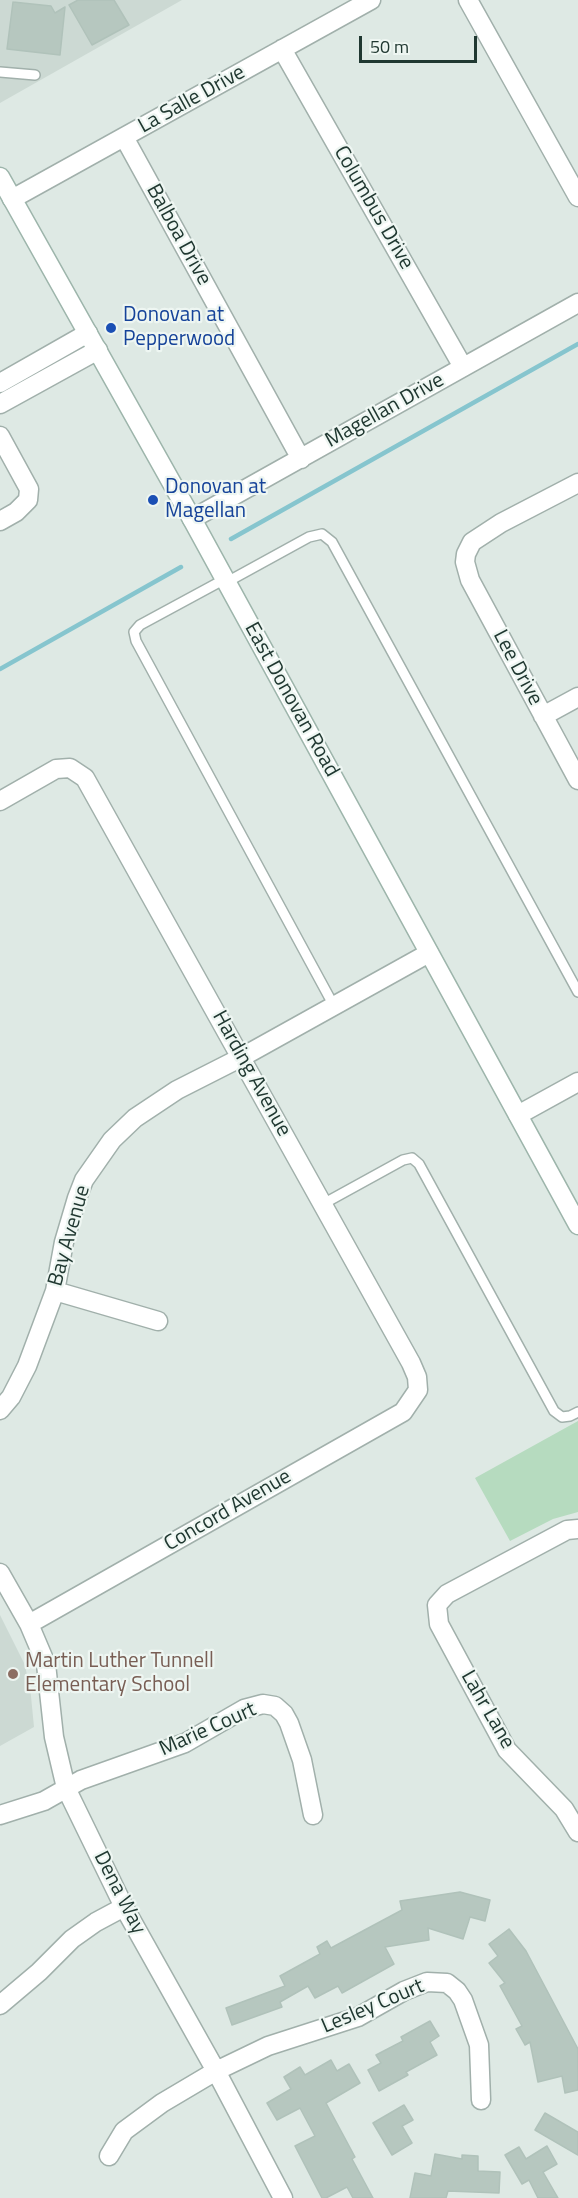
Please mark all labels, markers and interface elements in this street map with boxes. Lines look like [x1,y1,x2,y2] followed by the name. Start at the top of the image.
[362,24,480,62] scale bar
[370,33,409,60] text: 50 m
[134,60,250,140] street label: La Salle Drive
[327,142,419,274] street label: Columbus Drive
[140,180,216,290] street label: Balboa Drive
[123,303,235,353] place label: Donovan at Pepperwood
[104,321,118,335] marker: Donovan at Pepperwood
[321,368,449,454] street label: Magellan Drive
[165,475,266,525] place label: Donovan at Magellan
[146,493,160,507] marker: Donovan at Magellan
[238,618,344,782] street label: East Donovan Road
[487,626,547,710] street label: Lee Drive
[206,1007,296,1141] street label: Harding Avenue
[44,1183,96,1289] street label: Bay Avenue
[160,1465,296,1557] street label: Concord Avenue
[25,1649,214,1699] place label: Martin Luther Tunnell Elementary School
[455,1666,519,1754] street label: Lahr Lane
[6,1667,20,1681] marker: Martin Luther Tunnell Elementary School
[156,1697,260,1763] street label: Marie Court
[87,1847,151,1939] street label: Dena Way
[318,1974,428,2040] street label: Lesley Court

